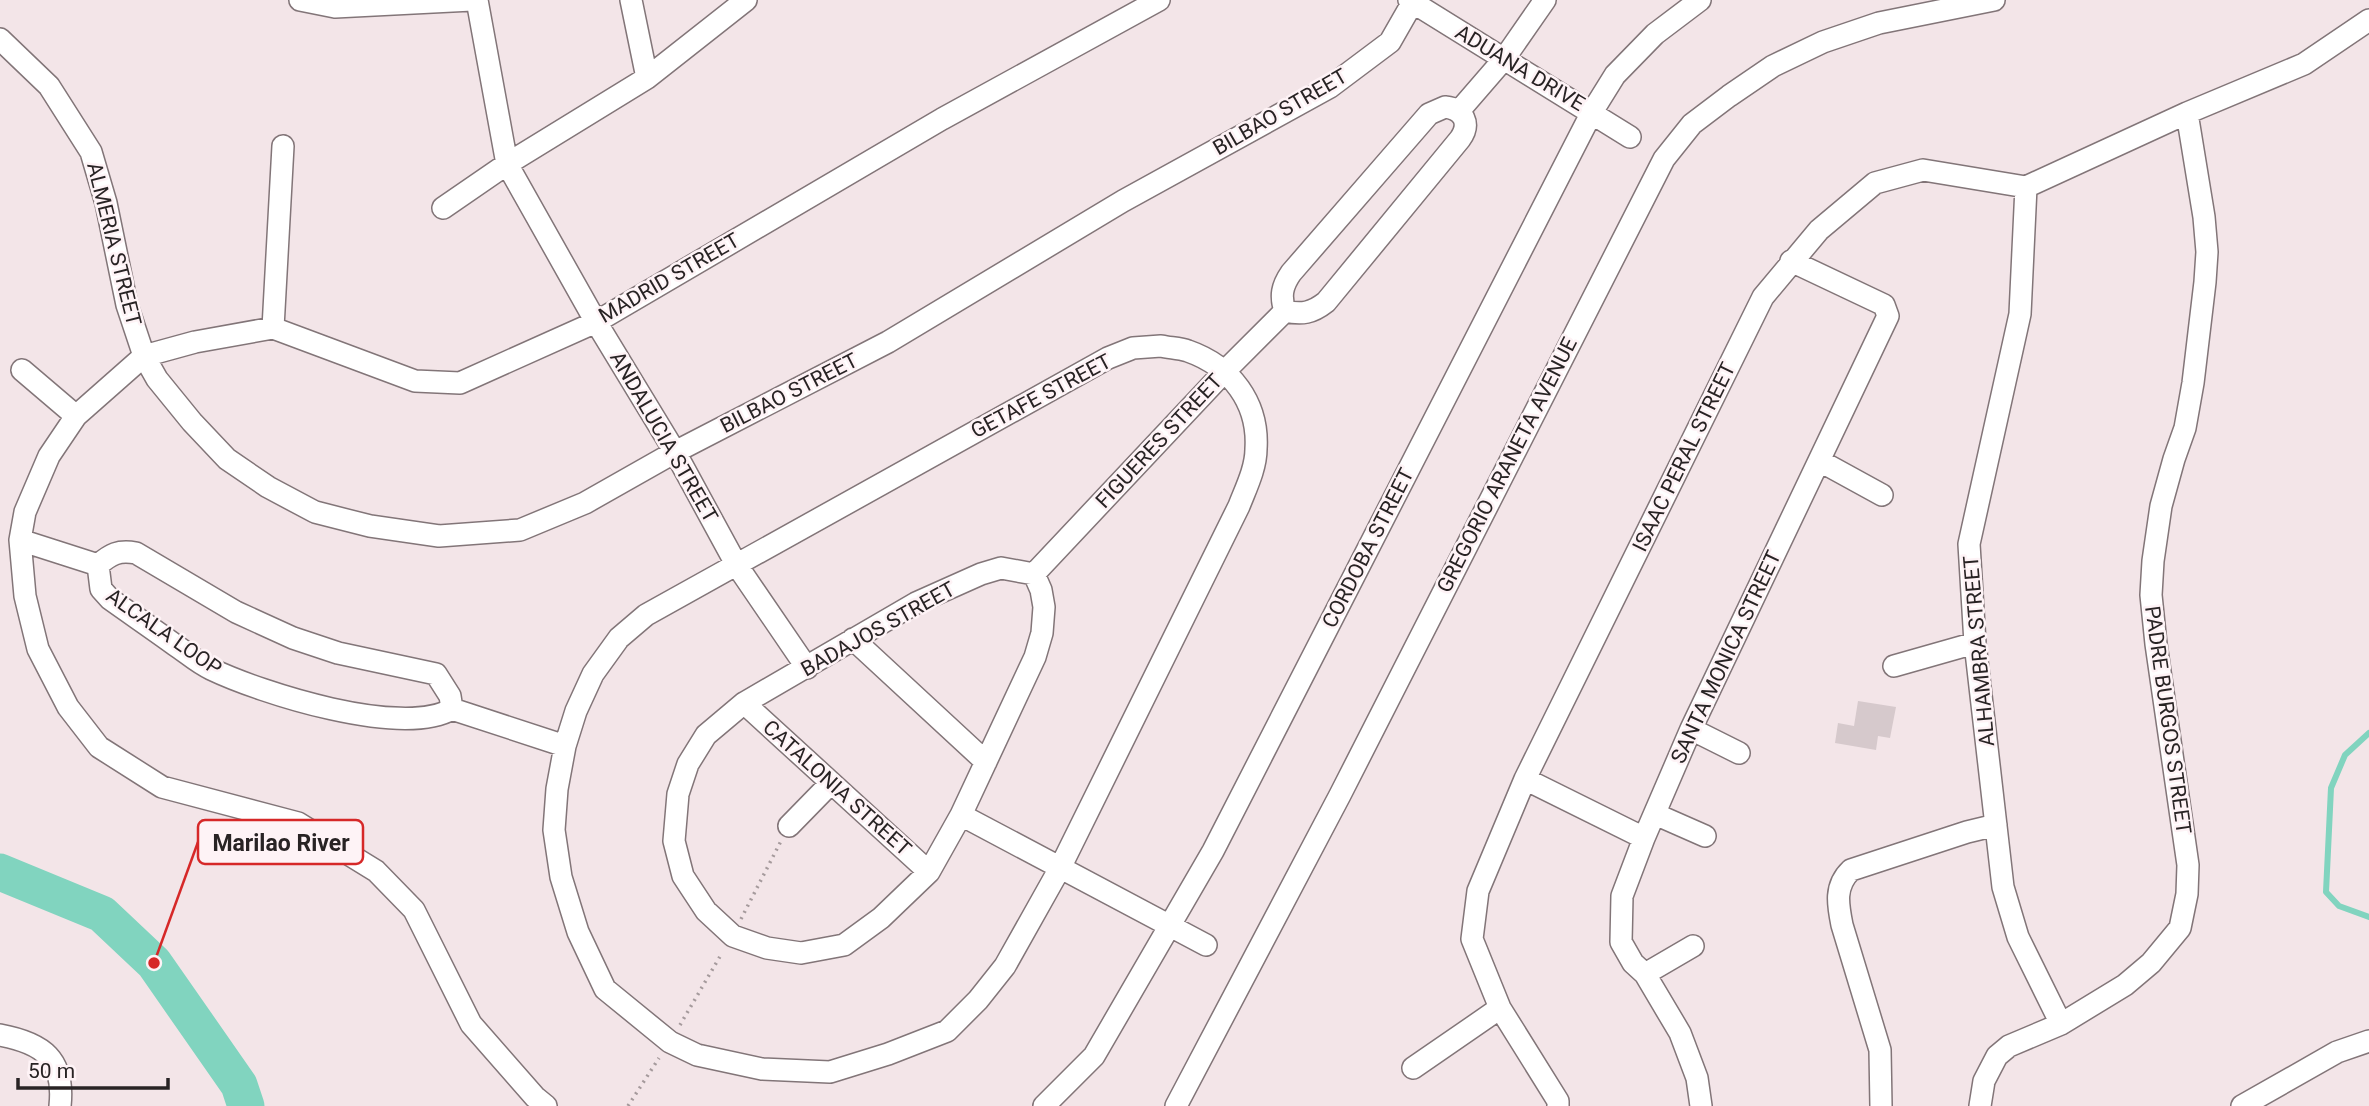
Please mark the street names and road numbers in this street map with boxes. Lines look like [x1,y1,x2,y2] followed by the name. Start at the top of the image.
[1451,20,1589,116] street label: ADUANA DRIVE
[1209,64,1352,160] street label: BILBAO STREET
[82,160,146,329] street label: ALMERIA STREET
[595,228,744,328] street label: MADRID STREET
[1432,333,1582,597] street label: GREGORIO ARANETA AVENUE
[605,347,723,527] street label: ANDALUCIA STREET
[716,348,862,438] street label: BILBAO STREET
[967,349,1116,443] street label: GETAFE STREET
[1628,358,1740,555] street label: ISAAC PERAL STREET
[1091,369,1228,513] street label: FIGUERES STREET
[1317,464,1419,632] street label: CORDOBA STREET
[1666,546,1786,767] street label: SANTA MONICA STREET
[1959,554,1999,748] street label: ALHAMBRA STREET
[797,577,960,681] street label: BADAJOS STREET
[102,583,226,681] street label: ALCALA LOOP
[2140,604,2196,836] street label: PADRE BURGOS STREET
[758,715,916,861] street label: CATALONIA STREET

